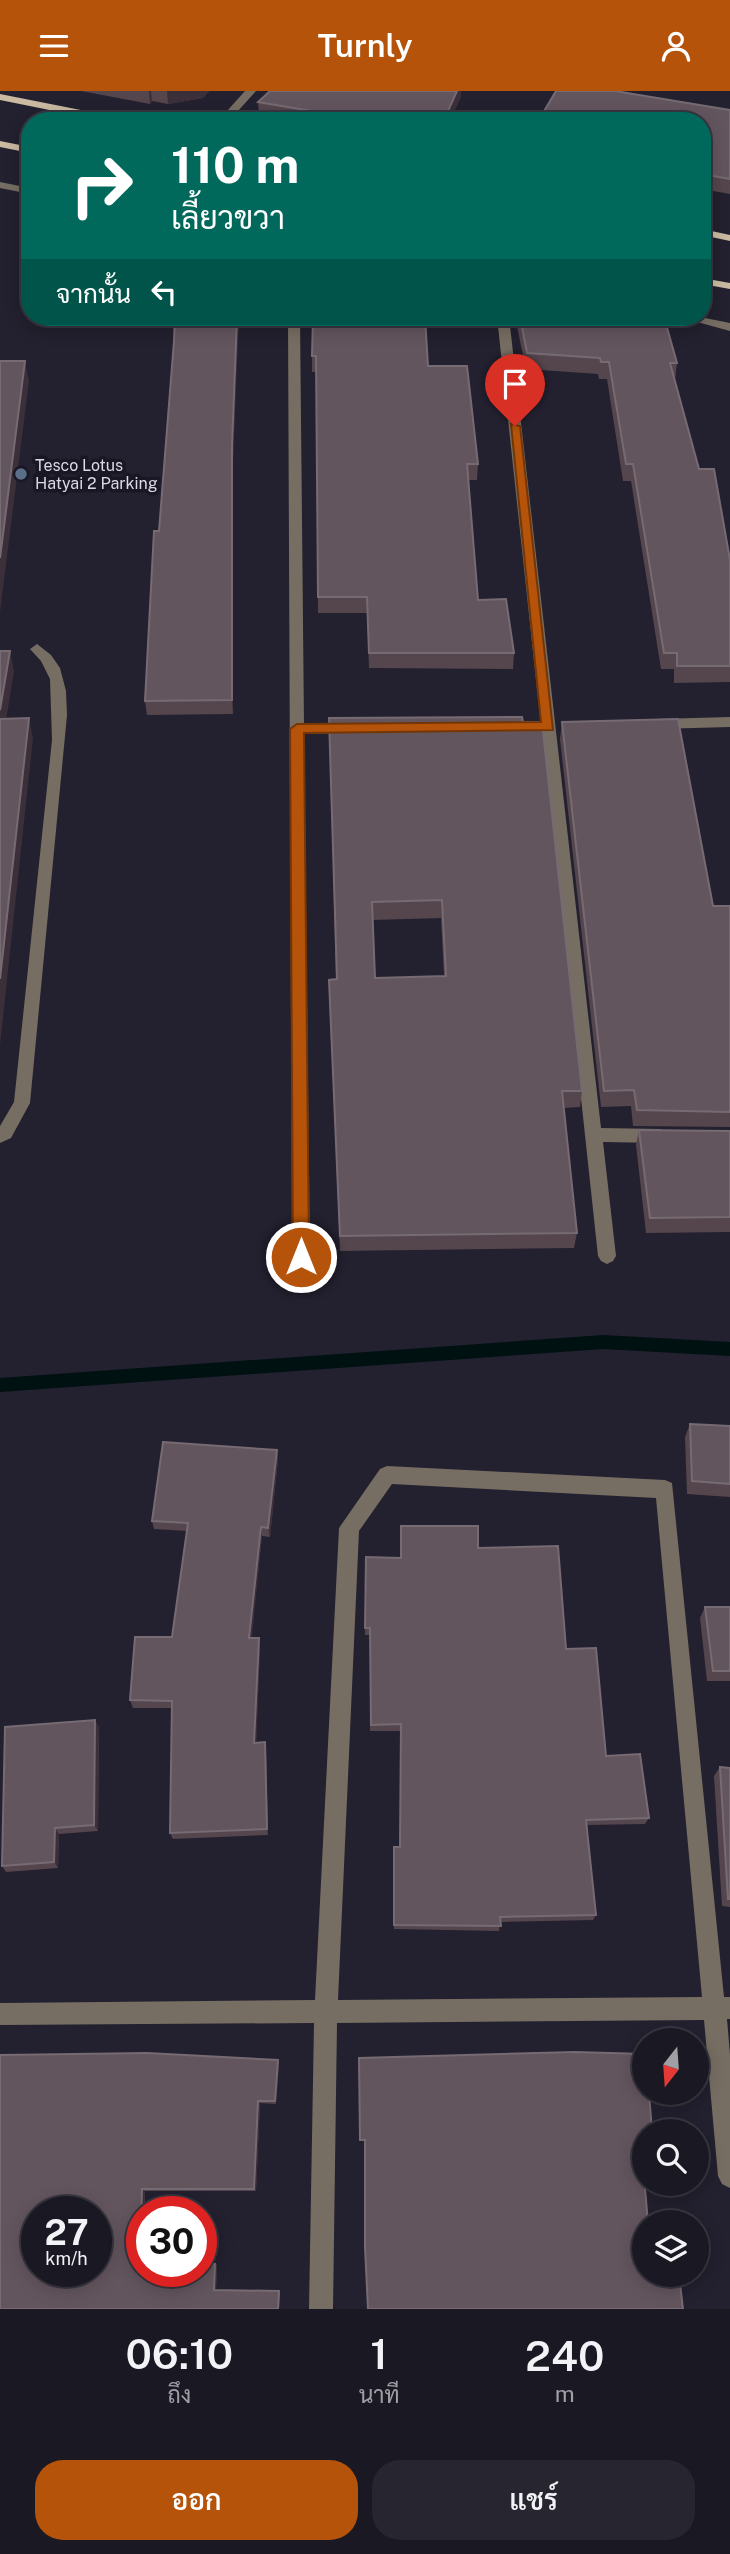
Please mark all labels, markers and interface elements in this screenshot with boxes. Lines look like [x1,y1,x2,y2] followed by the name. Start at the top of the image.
[35,27,73,65] icon: menu
[317,27,413,64] text: Turnly
[657,27,695,65] icon: person
[171,136,299,194] text: 110 m
[56,140,147,231] icon: right
[171,199,285,236] text: เลี้ยวขวา
[145,273,183,311] icon: left
[56,278,131,309] text: จากนั้น
[485,354,545,426] pin
[496,365,534,403] icon: arrive
[35,456,158,493] place label: Tesco Lotus Hatyai 2 Parking
[13,466,29,482] marker: Tesco Lotus Hatyai 2 Parking
[264,1220,338,1294] position arrow
[632,2028,709,2105] north arrow
[632,2028,709,2287] map controls
[632,2119,709,2196] button: search
[126,2196,217,2287] speed limit sign: 30
[632,2210,709,2287] button: layers
[44,2212,89,2253] text: 27
[45,2248,88,2269] text: km/h
[125,2329,233,2378] text: 06:10
[370,2329,388,2378] text: 1
[525,2331,604,2380] text: 240
[555,2380,575,2407] text: m
[167,2381,191,2408] text: ถึง
[359,2381,400,2408] text: นาที
[35,2460,358,2540] button: ออก
[372,2460,695,2540] button: แชร์

